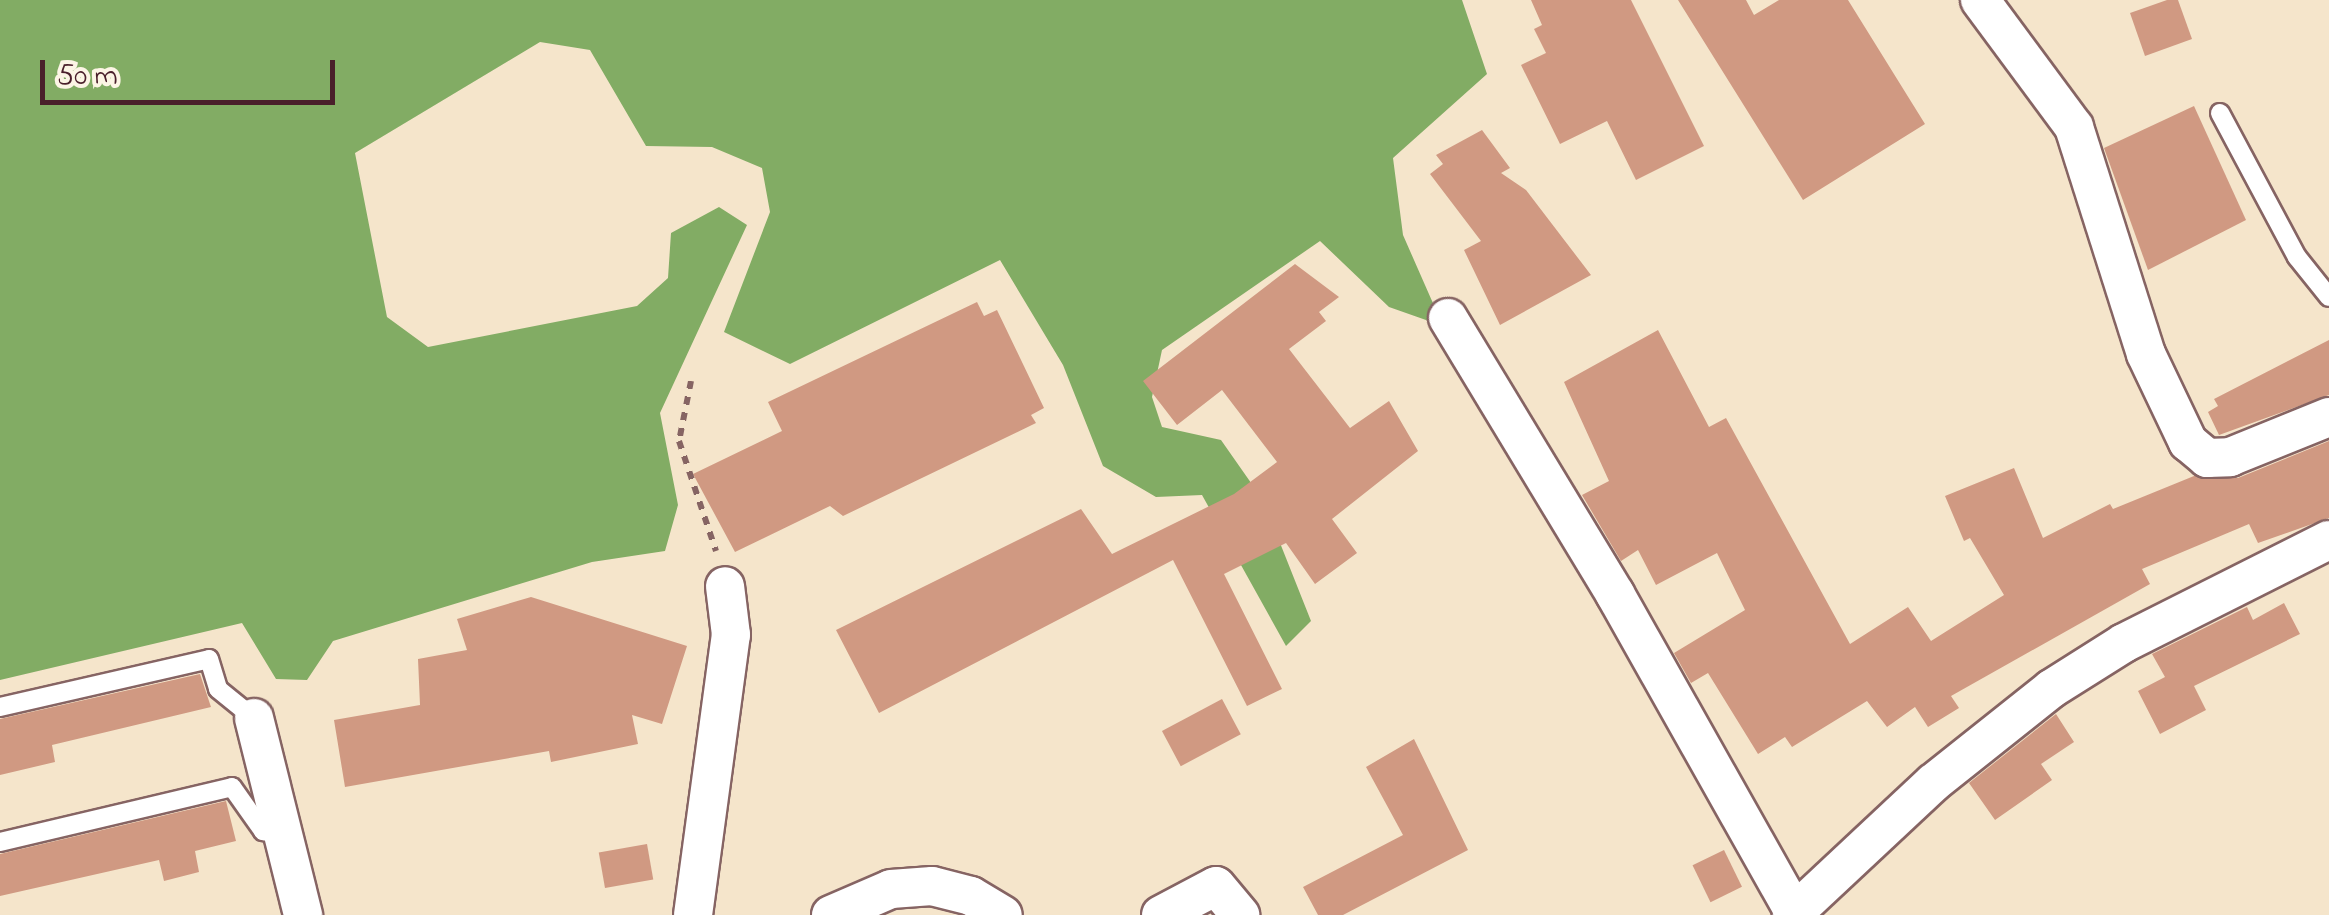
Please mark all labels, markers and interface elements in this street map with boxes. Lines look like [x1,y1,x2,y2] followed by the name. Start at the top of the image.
[45,40,340,102] scale bar
[57,55,118,99] text: 50 m

